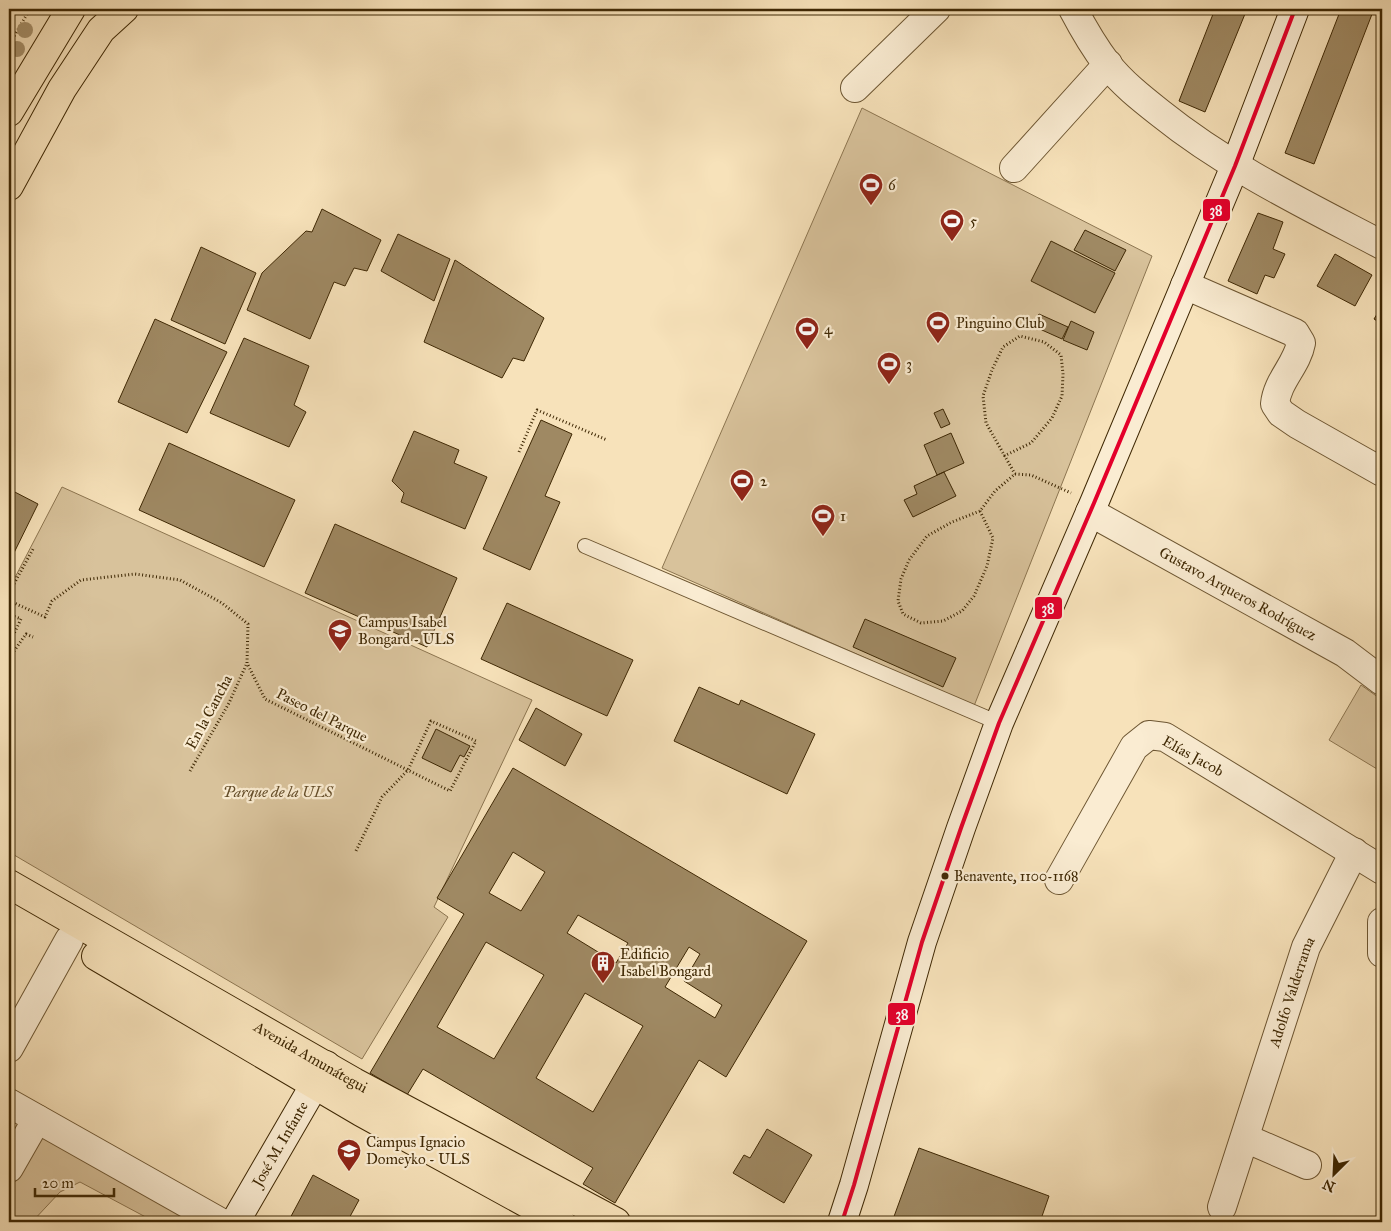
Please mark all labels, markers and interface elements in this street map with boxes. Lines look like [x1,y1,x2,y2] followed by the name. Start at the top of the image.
[858,172,884,206] sports icon: 6
[888,176,897,194] place label: 6
[1202,198,1231,222] line badge: 38
[1209,202,1223,220] text: 38
[939,208,965,242] sports icon: 5
[970,212,977,230] place label: 5
[925,310,951,344] sports icon: Pinguino Club
[956,314,1045,332] place label: Pinguino Club
[794,316,820,350] sports icon: 4
[824,320,833,338] place label: 4
[876,351,902,385] sports icon: 3
[906,355,912,373] place label: 3
[729,468,755,502] sports icon: 2
[760,472,768,490] place label: 2
[810,503,836,537] sports icon: 1
[840,507,846,525] place label: 1
[1156,543,1320,644] street label: Gustavo Arqueros Rodríguez
[1034,596,1063,620] line badge: 38
[1041,600,1055,618] text: 38
[358,613,454,648] place label: Campus Isabel Bongard - ULS
[327,618,353,652] school or university icon: Campus Isabel Bongard - ULS
[182,671,236,752] street label: En la Cancha
[273,684,371,747] street label: Paseo del Parque
[1159,732,1227,781] street label: Elías Jacob
[223,783,334,801] park label: Parque de la ULS
[954,868,1078,885] place label: Benavente, 1100-1168
[940,871,950,881] marker: Benavente, 1100-1168
[1265,933,1319,1050] street label: Adolfo Valderrama
[620,945,712,980] place label: Edificio Isabel Bongard
[590,950,616,984] building icon: Edificio Isabel Bongard
[887,1002,916,1026] line badge: 38
[895,1006,909,1024] text: 38
[250,1017,371,1097] street label: Avenida Amunátegui
[247,1098,312,1192] street label: José M. Infante
[366,1133,470,1168] place label: Campus Ignacio Domeyko - ULS
[336,1138,362,1172] school or university icon: Campus Ignacio Domeyko - ULS
[1308,1148,1358,1198] north arrow
[35,1166,114,1198] scale bar
[42,1174,74,1192] text: 20 m
[1320,1175,1338,1196] text: N

